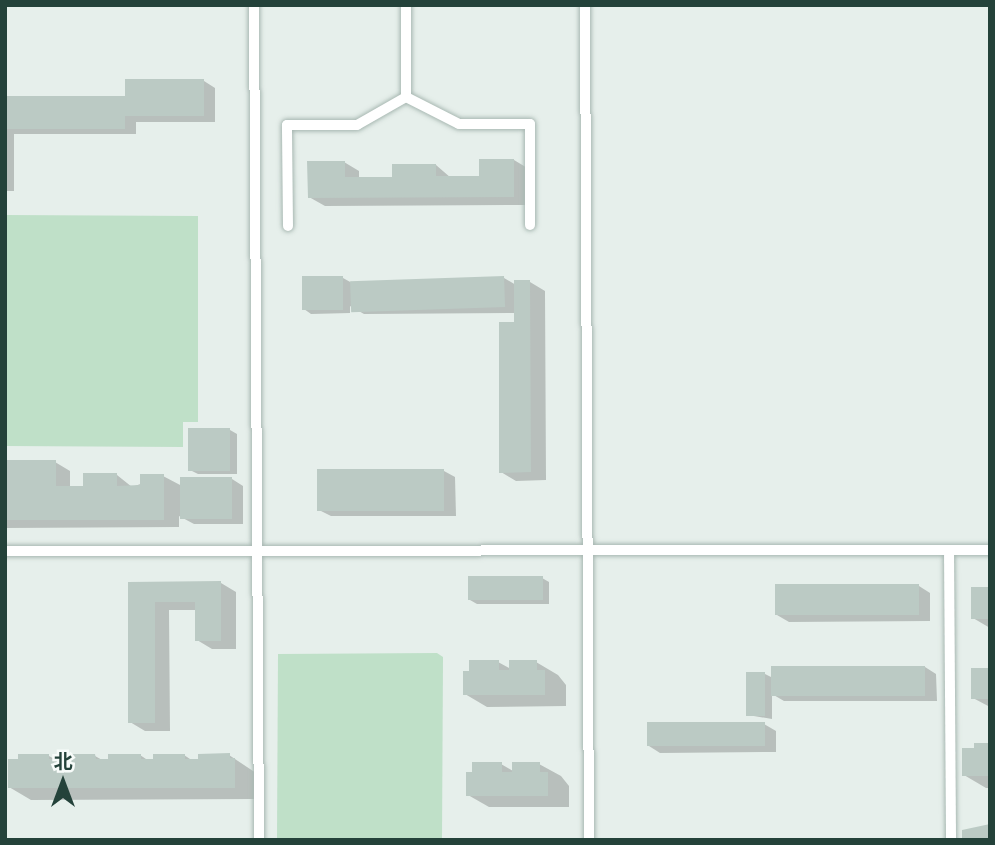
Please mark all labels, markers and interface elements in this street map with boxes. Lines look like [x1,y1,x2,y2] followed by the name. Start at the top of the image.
[28,747,98,817] north arrow
[53,749,73,773] text: 北

